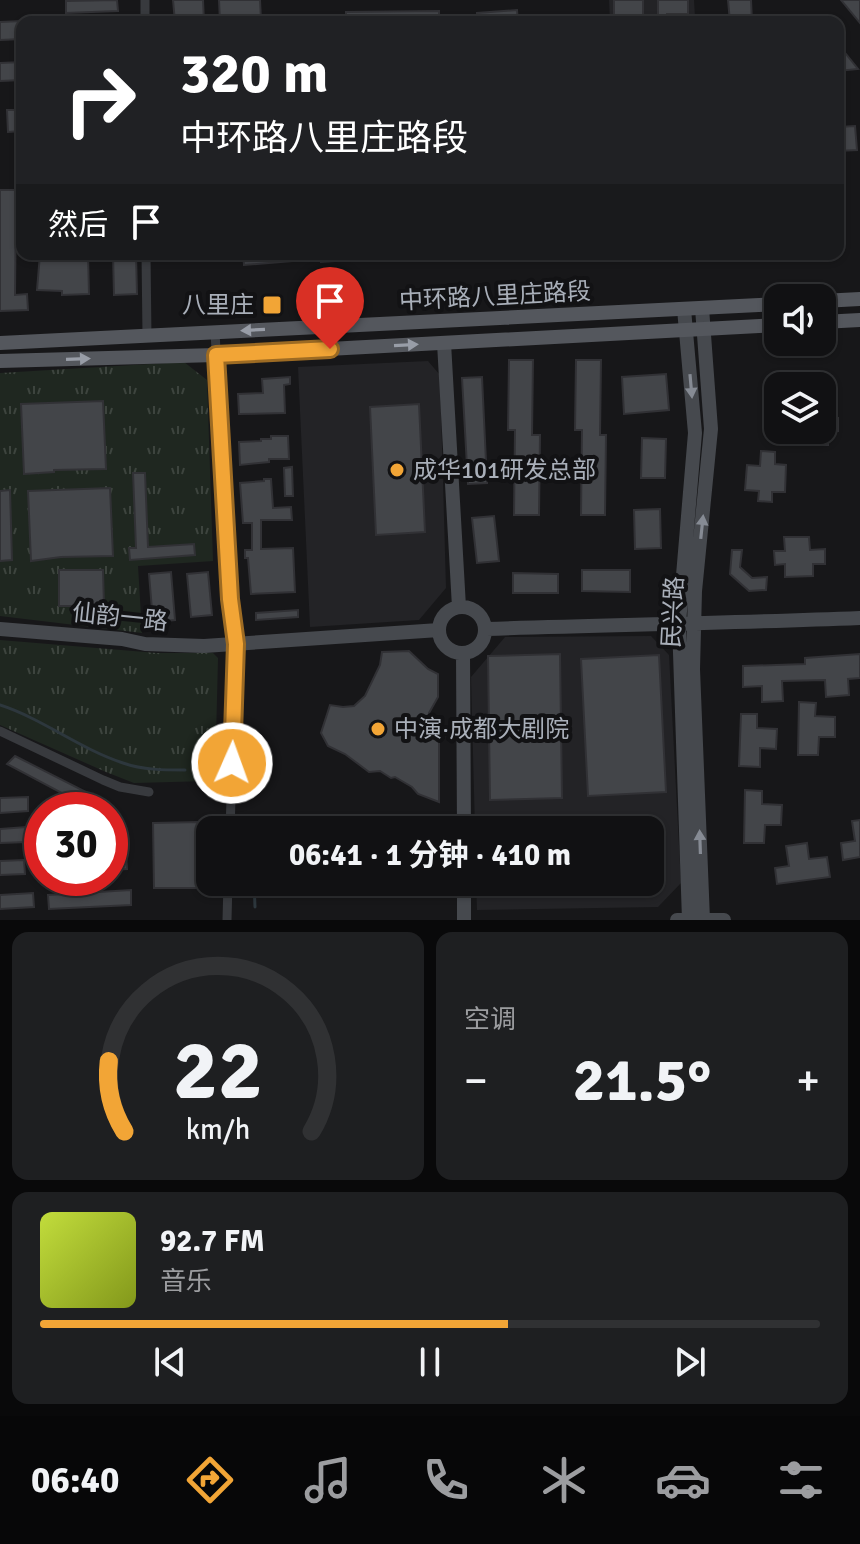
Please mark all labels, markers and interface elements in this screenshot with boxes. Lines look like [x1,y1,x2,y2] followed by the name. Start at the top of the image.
[180,39,328,108] text: 320 m
[48,48,152,152] icon: right
[180,116,468,161] text: 中环路八里庄路段
[124,200,168,244] icon: arrive
[48,207,108,244] text: 然后
[296,267,364,349] pin
[398,276,592,316] street label: 中环路八里庄路段
[308,279,352,323] icon: arrive
[764,284,836,444] map controls
[764,284,836,356] button: sound
[182,290,254,320] place label: 八里庄
[261,294,283,316] marker: 八里庄
[240,324,265,337] one-way arrow
[394,338,419,351] one-way arrow
[66,353,91,365] one-way arrow
[764,372,836,444] button: layers
[685,374,698,399] one-way arrow
[413,455,596,485] place label: 成华101研发总部
[388,461,406,479] marker: 成华101研发总部
[695,514,708,539] one-way arrow
[656,575,690,649] street label: 民兴路
[71,597,169,637] street label: 仙韵一路
[394,714,569,744] place label: 中演·成都大剧院
[369,720,387,738] marker: 中演·成都大剧院
[190,721,274,805] position arrow
[24,792,128,896] speed limit sign: 30
[693,829,706,854] one-way arrow
[289,837,571,874] text: 06:41 · 1 分钟 · 410 m
[464,1004,516,1036] text: 空调
[173,1020,263,1122] text: 22
[573,1044,711,1118] text: 21.5°
[464,1054,488,1108] text: −
[796,1054,820,1108] text: +
[186,1112,250,1147] text: km/h
[160,1223,265,1260] text: 92.7 FM
[160,1266,212,1298] text: 音乐
[148,1340,192,1384] icon: previous
[408,1340,452,1384] icon: pause
[668,1340,712,1384] icon: next
[182,1452,238,1508] icon: directions
[300,1452,356,1508] icon: music
[418,1452,474,1508] icon: phone
[536,1452,592,1508] icon: climate
[655,1452,711,1508] icon: car
[773,1452,829,1508] icon: filters
[31,1458,119,1503] text: 06:40

